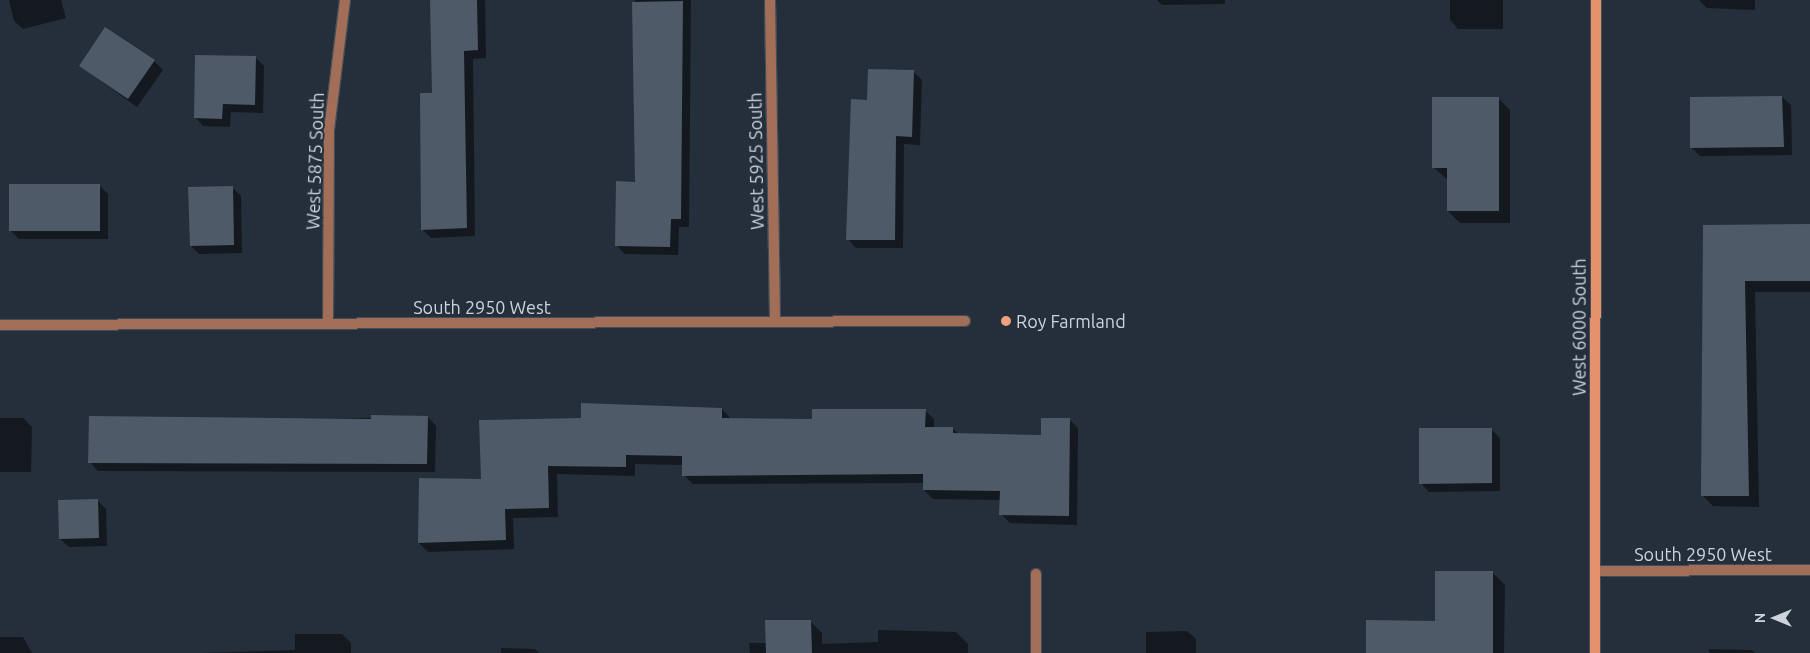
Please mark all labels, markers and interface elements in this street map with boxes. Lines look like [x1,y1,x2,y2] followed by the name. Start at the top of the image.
[302,92,328,230] street label: West 5875 South
[744,92,768,230] street label: West 5925 South
[1568,258,1590,396] street label: West 6000 South
[413,296,551,318] street label: South 2950 West
[1016,310,1126,332] place label: Roy Farmland
[1000,315,1012,327] marker: Roy Farmland
[1634,543,1772,565] street label: South 2950 West
[1750,593,1800,643] north arrow
[1752,613,1768,623] text: N

